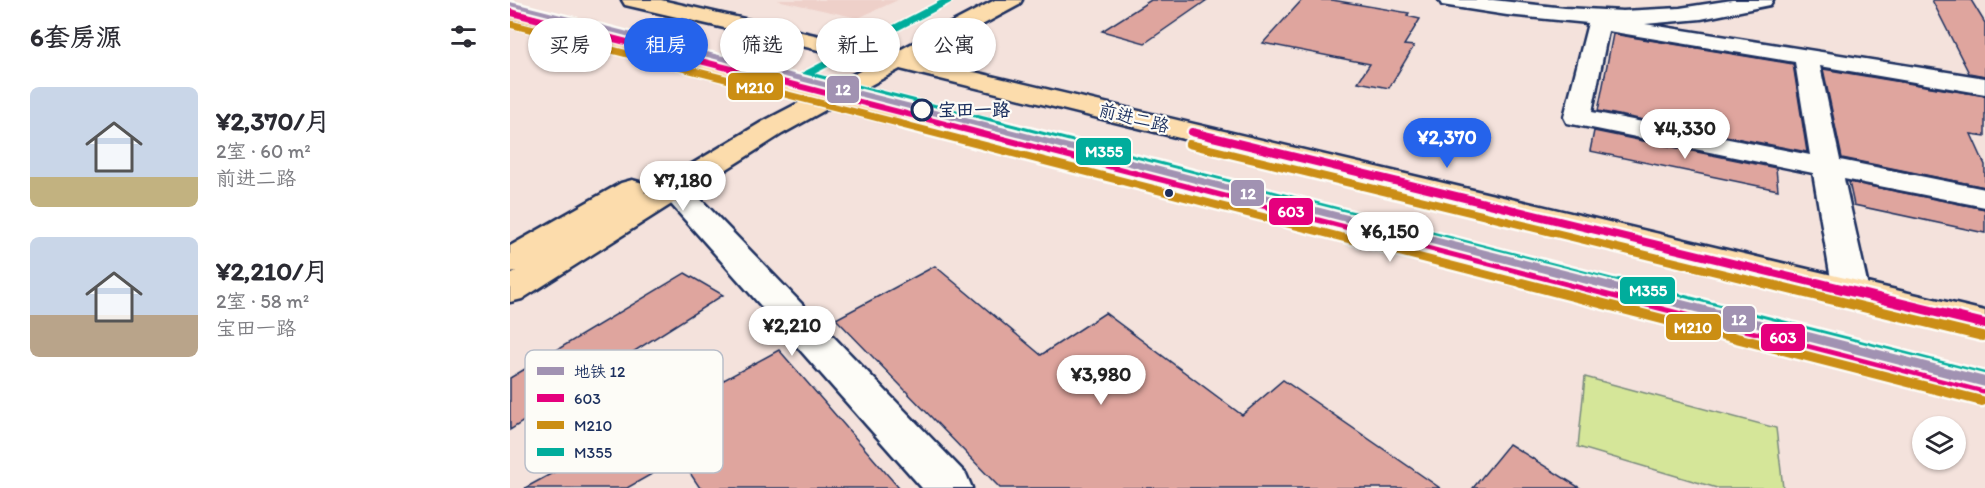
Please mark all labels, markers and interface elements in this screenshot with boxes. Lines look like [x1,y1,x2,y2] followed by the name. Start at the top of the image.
[528,18,612,72] chip: 买房
[624,18,708,72] chip: 租房
[720,18,804,72] chip: 筛选
[816,18,900,72] chip: 新上
[912,18,996,72] chip: 公寓
[447,20,480,53] icon: filters
[30,21,122,53] text: 6套房源
[727,72,784,101] line badge: M210
[826,75,860,104] line badge: 12
[736,78,774,97] text: M210
[835,80,852,99] text: 12
[911,99,933,121] marker: 宝田一路
[938,99,1010,121] place label: 宝田一路
[1096,99,1172,137] street label: 前进二路
[216,105,330,137] text: ¥2,370/月
[1636,109,1734,160] pin: ¥4,330
[78,111,150,183] icon: home
[1654,116,1716,140] text: ¥4,330
[1398,118,1496,169] pin: ¥2,370
[1417,125,1477,149] text: ¥2,370
[1075,137,1132,166] line badge: M355
[216,139,311,163] text: 2室 · 60 m²
[1085,142,1124,161] text: M355
[634,161,732,212] pin: ¥7,180
[216,166,296,190] text: 前进二路
[654,168,712,192] text: ¥7,180
[1230,179,1265,207] line badge: 12
[1240,184,1257,203] text: 12
[1163,187,1175,199] unlabelled marker
[1268,197,1314,226] line badge: 603
[1277,202,1305,221] text: 603
[1341,212,1439,263] pin: ¥6,150
[1361,219,1419,243] text: ¥6,150
[216,255,329,287] text: ¥2,210/月
[78,261,150,333] icon: home
[1619,276,1676,305] line badge: M355
[1629,281,1668,300] text: M355
[216,289,309,313] text: 2室 · 58 m²
[1722,305,1756,333] line badge: 12
[743,306,841,357] pin: ¥2,210
[1731,310,1748,329] text: 12
[763,313,821,337] text: ¥2,210
[1665,313,1722,341] line badge: M210
[216,316,296,340] text: 宝田一路
[1674,318,1712,337] text: M210
[1760,323,1806,352] line badge: 603
[1769,328,1797,347] text: 603
[525,350,723,473] legend
[1052,355,1150,406] pin: ¥3,980
[574,362,626,381] text: 地铁 12
[1071,362,1131,386] text: ¥3,980
[574,389,601,408] text: 603
[574,416,612,435] text: M210
[1912,416,1966,470] map controls
[1912,416,1966,470] button: layers
[574,443,612,462] text: M355

